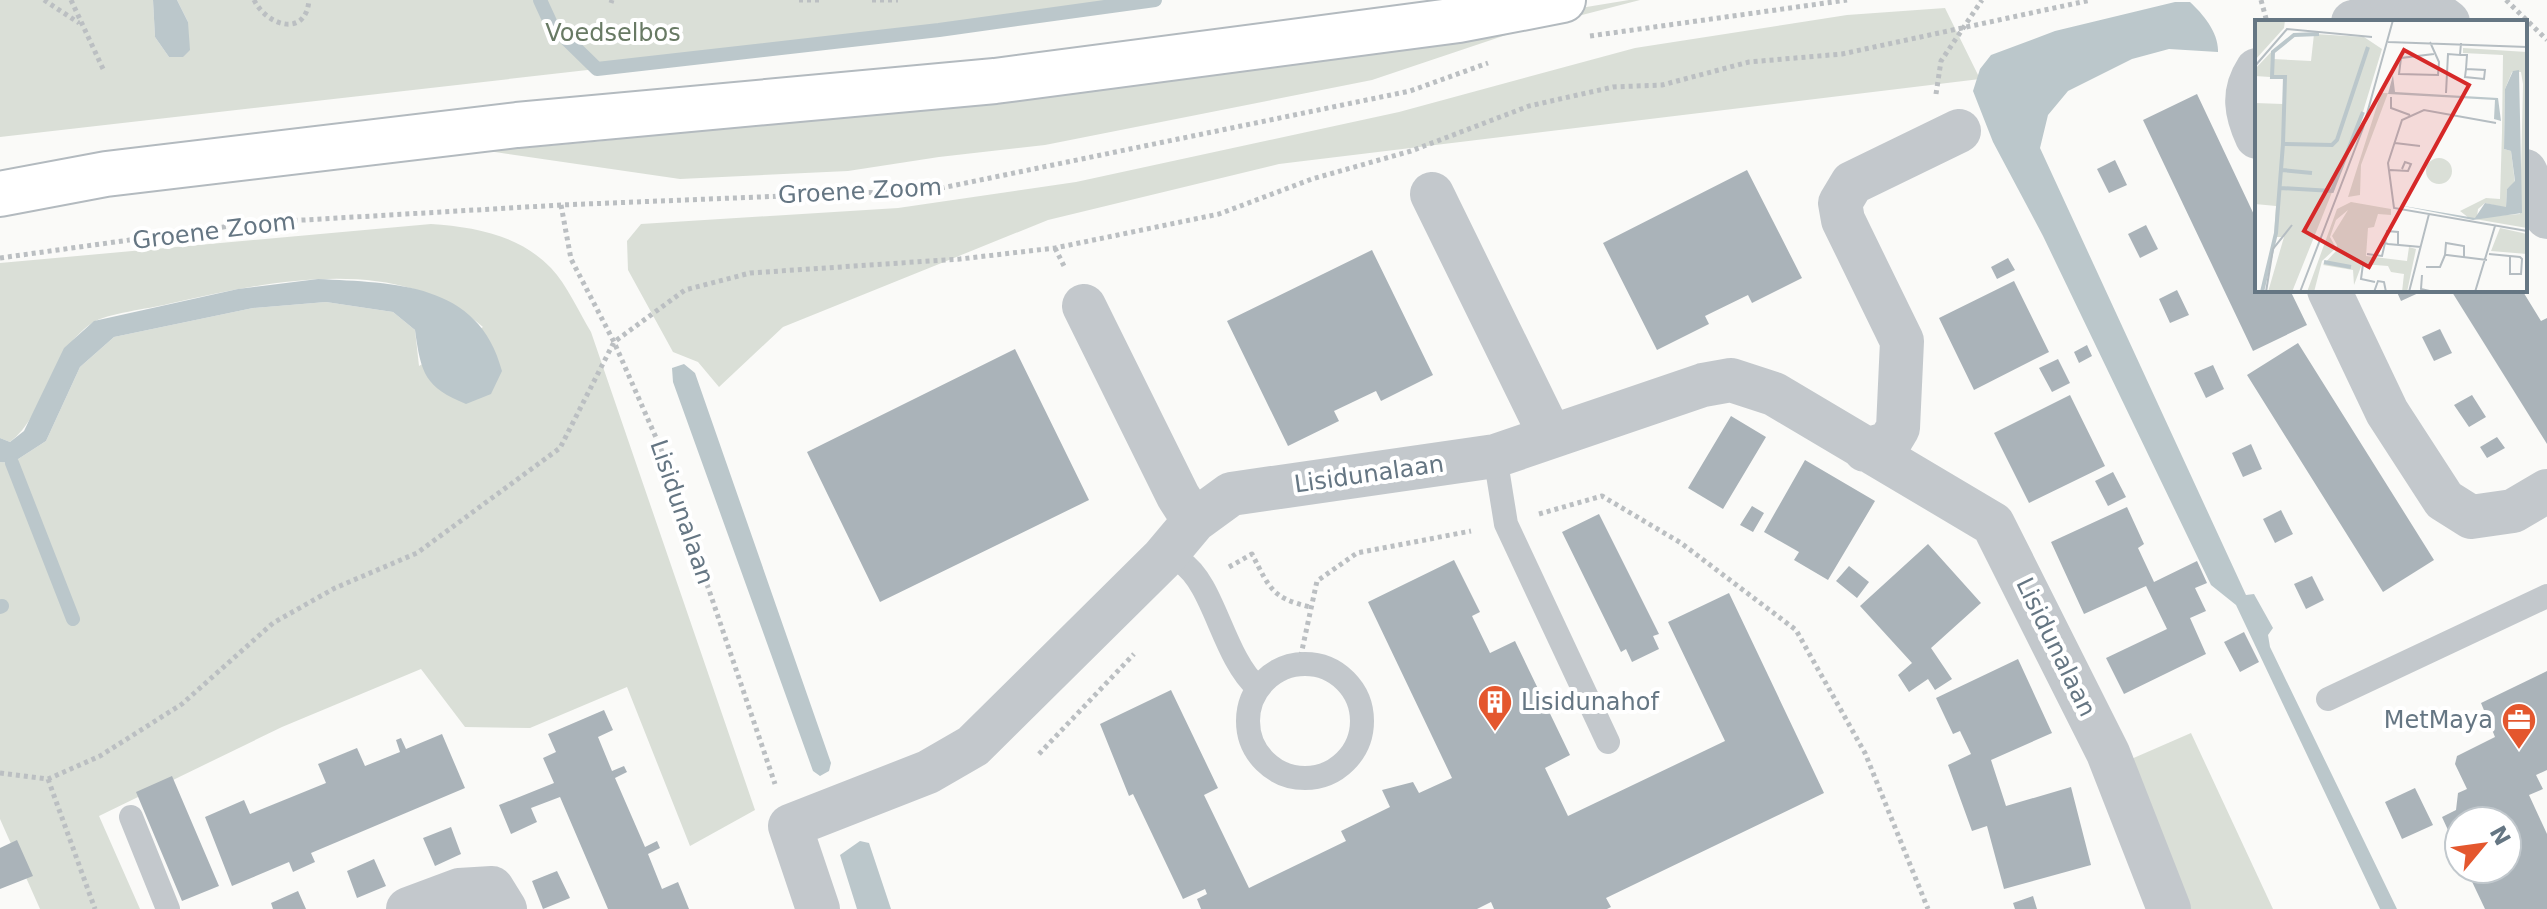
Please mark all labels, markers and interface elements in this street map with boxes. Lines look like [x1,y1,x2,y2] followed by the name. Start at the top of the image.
[545,19,681,47] park label: Voedselbos
[2255,20,2527,292] inset map
[777,173,943,209] street label: Groene Zoom
[131,207,297,255] street label: Groene Zoom
[644,436,720,588] street label: Lisidunalaan
[1292,450,1446,498] street label: Lisidunalaan
[2010,573,2102,721] street label: Lisidunalaan
[1476,683,1514,733] building icon: Lisidunahof
[1521,688,1659,716] place label: Lisidunahof
[2500,701,2538,751] office icon: MetMaya
[2384,706,2493,734] place label: MetMaya
[2443,805,2523,885] north arrow
[2485,821,2515,850] text: N

